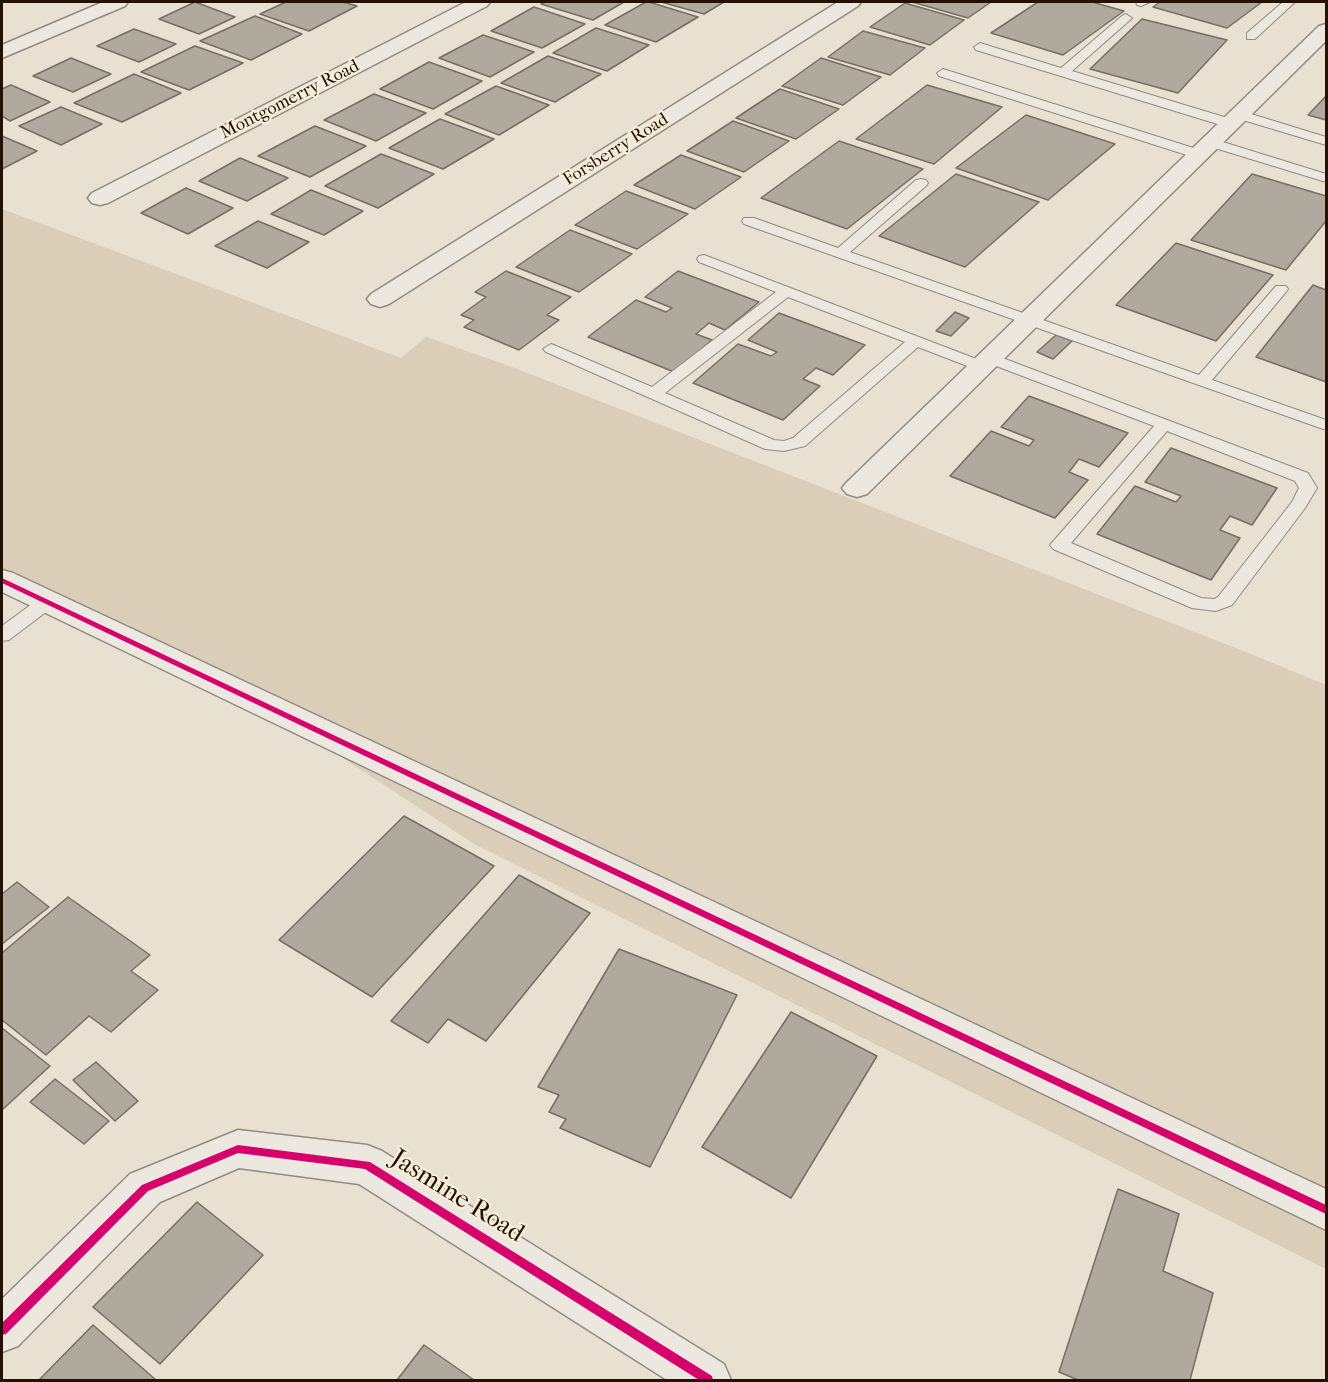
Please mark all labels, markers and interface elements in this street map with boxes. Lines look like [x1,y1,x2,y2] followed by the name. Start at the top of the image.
[217,56,363,144] street label: Montgomerry Road
[559,109,673,191] street label: Forsberry Road
[385,1144,529,1250] street label: Jasmine Road

